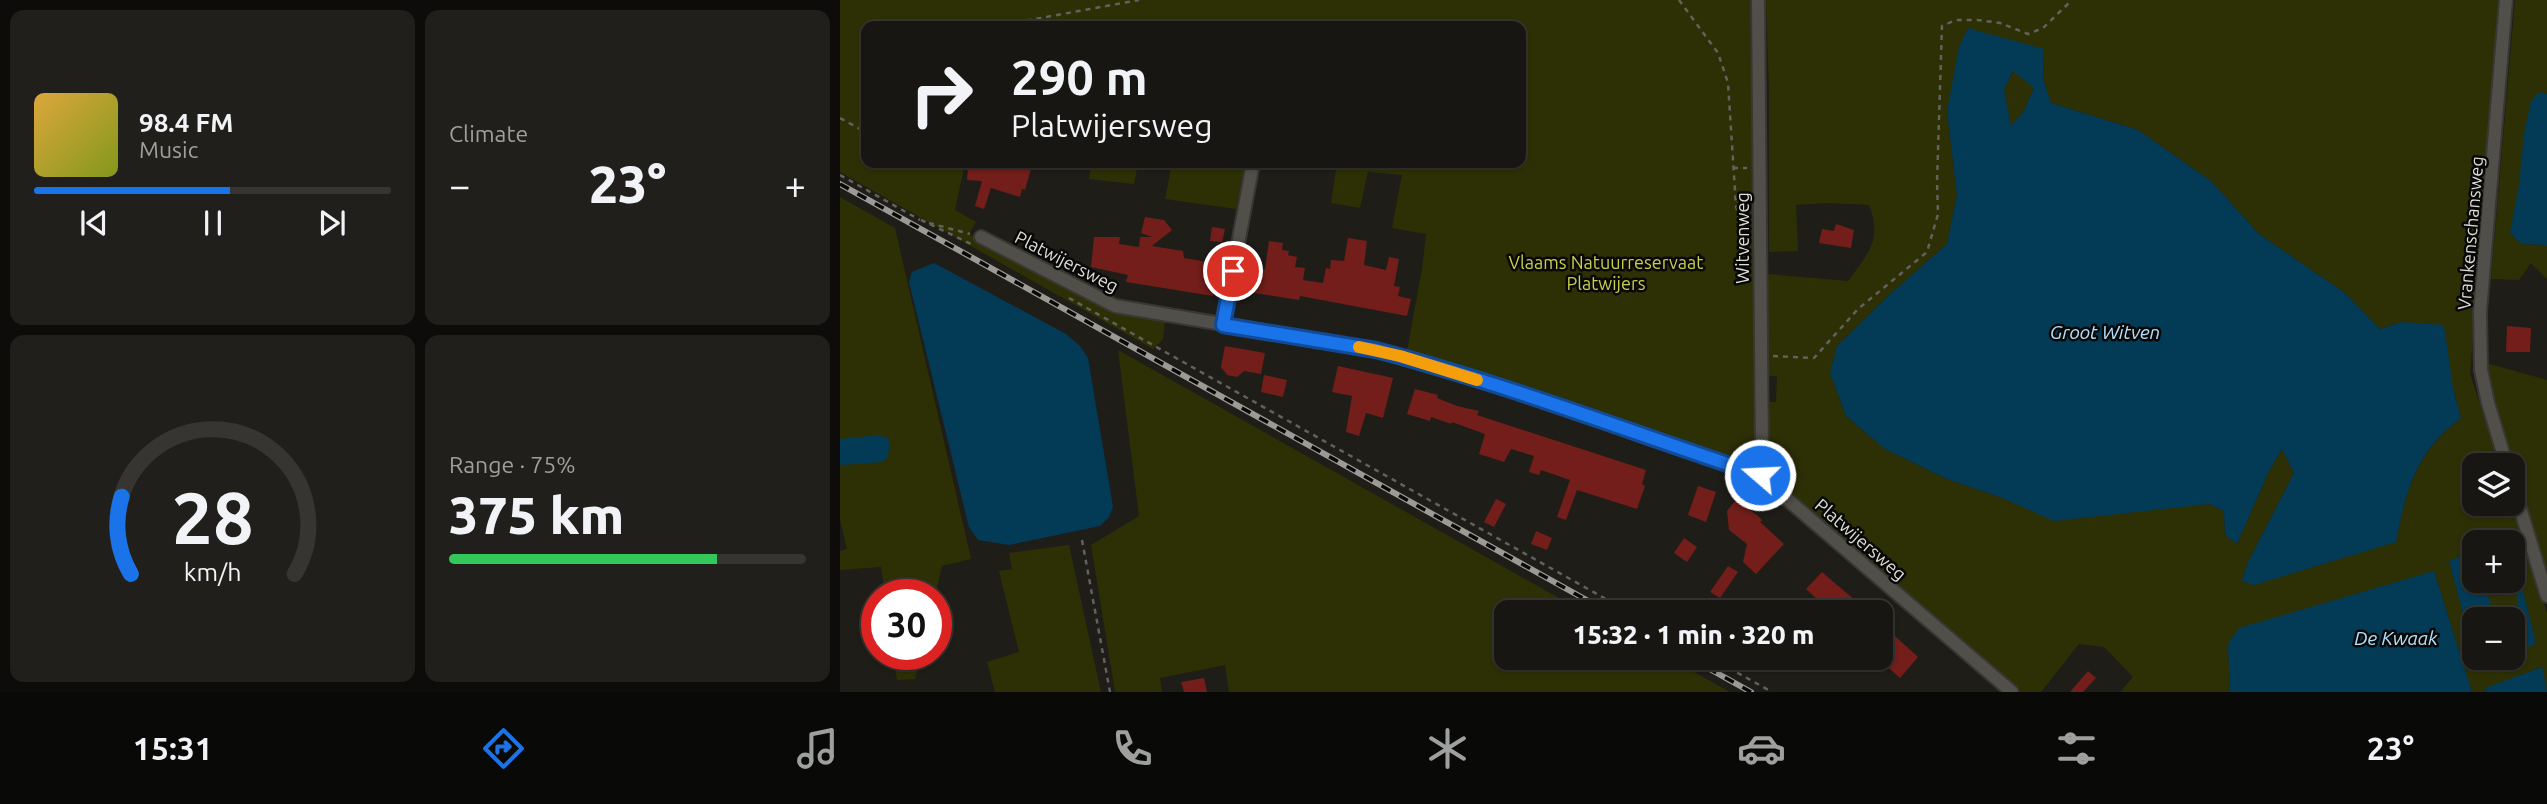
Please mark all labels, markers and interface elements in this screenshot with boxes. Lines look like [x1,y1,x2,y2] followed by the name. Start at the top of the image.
[896,49,987,140] icon: right
[1011,49,1148,104] text: 290 m
[1011,107,1213,143] text: Platwijersweg
[139,108,233,137] text: 98.4 FM
[449,121,528,146] text: Climate
[139,137,198,162] text: Music
[589,155,666,213] text: 23°
[2453,155,2487,311] street label: Vrankenschansweg
[449,164,470,206] text: −
[785,164,806,206] text: +
[1732,192,1752,284] street label: Witvenweg
[75,204,113,242] icon: previous
[194,204,232,242] icon: pause
[313,204,351,242] icon: next
[1012,226,1122,296] street label: Platwijersweg
[1203,241,1263,301] pin
[1214,252,1252,290] icon: arrive
[1509,252,1703,293] park label: Vlaams Natuurreservaat Platwijers
[2050,321,2160,343] water label: Groot Witven
[1723,438,1797,512] position arrow
[449,452,576,477] text: Range · 75%
[2462,453,2525,670] map controls
[2462,453,2525,516] button: layers
[171,477,254,559] text: 28
[449,486,624,544] text: 375 km
[1812,494,1910,584] street label: Platwijersweg
[2462,530,2525,593] button: +
[184,558,241,586] text: km/h
[861,579,952,670] speed limit sign: 30
[2462,607,2525,670] button: −
[1573,620,1814,649] text: 15:32 · 1 min · 320 m
[2354,627,2438,649] water label: De Kwaak
[479,724,528,773] icon: directions
[793,724,842,773] icon: music
[1108,724,1157,773] icon: phone
[1423,724,1472,773] icon: climate
[1737,724,1786,773] icon: car
[2052,724,2101,773] icon: filters
[133,730,213,766] text: 15:31
[2367,730,2414,766] text: 23°

